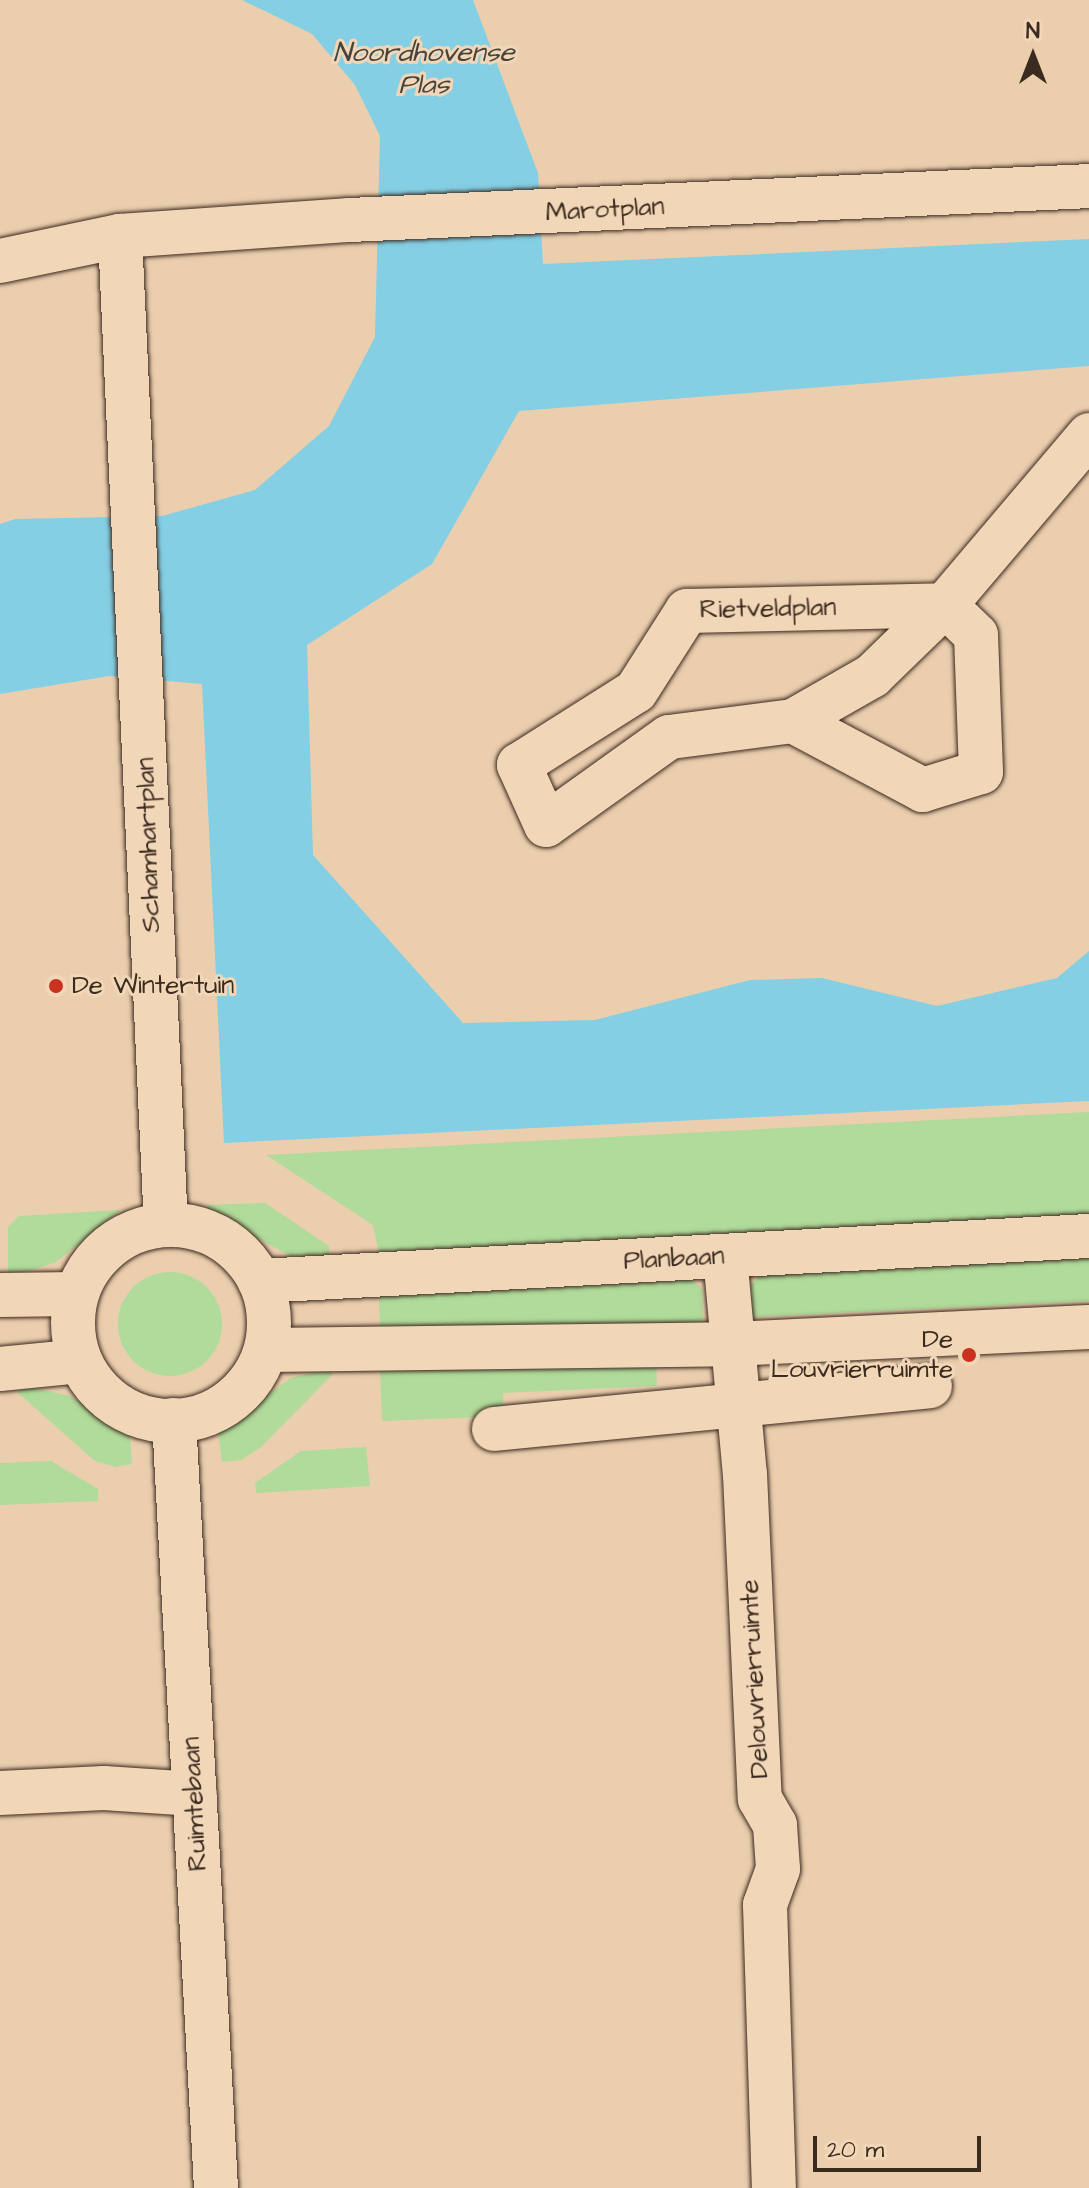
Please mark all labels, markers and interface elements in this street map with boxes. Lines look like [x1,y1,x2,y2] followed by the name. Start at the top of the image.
[993,16,1073,96] north arrow
[1026,16,1040,47] text: N
[333,36,515,102] water label: Noordhovense Plas
[545,191,665,229] street label: Marotplan
[699,592,837,626] street label: Rietveldplan
[130,757,168,933] street label: Schamhartplan
[72,970,234,1002] place label: De Wintertuin
[47,977,65,995] marker: De Wintertuin
[623,1241,725,1277] street label: Planbaan
[771,1324,953,1386] place label: De Louvrierruimte
[960,1346,978,1364] marker: De Louvrierruimte
[734,1579,776,1779] street label: Delouvrierruimte
[176,1736,214,1872] street label: Ruimtebaan
[817,2120,985,2170] scale bar
[827,2133,884,2167] text: 20 m

